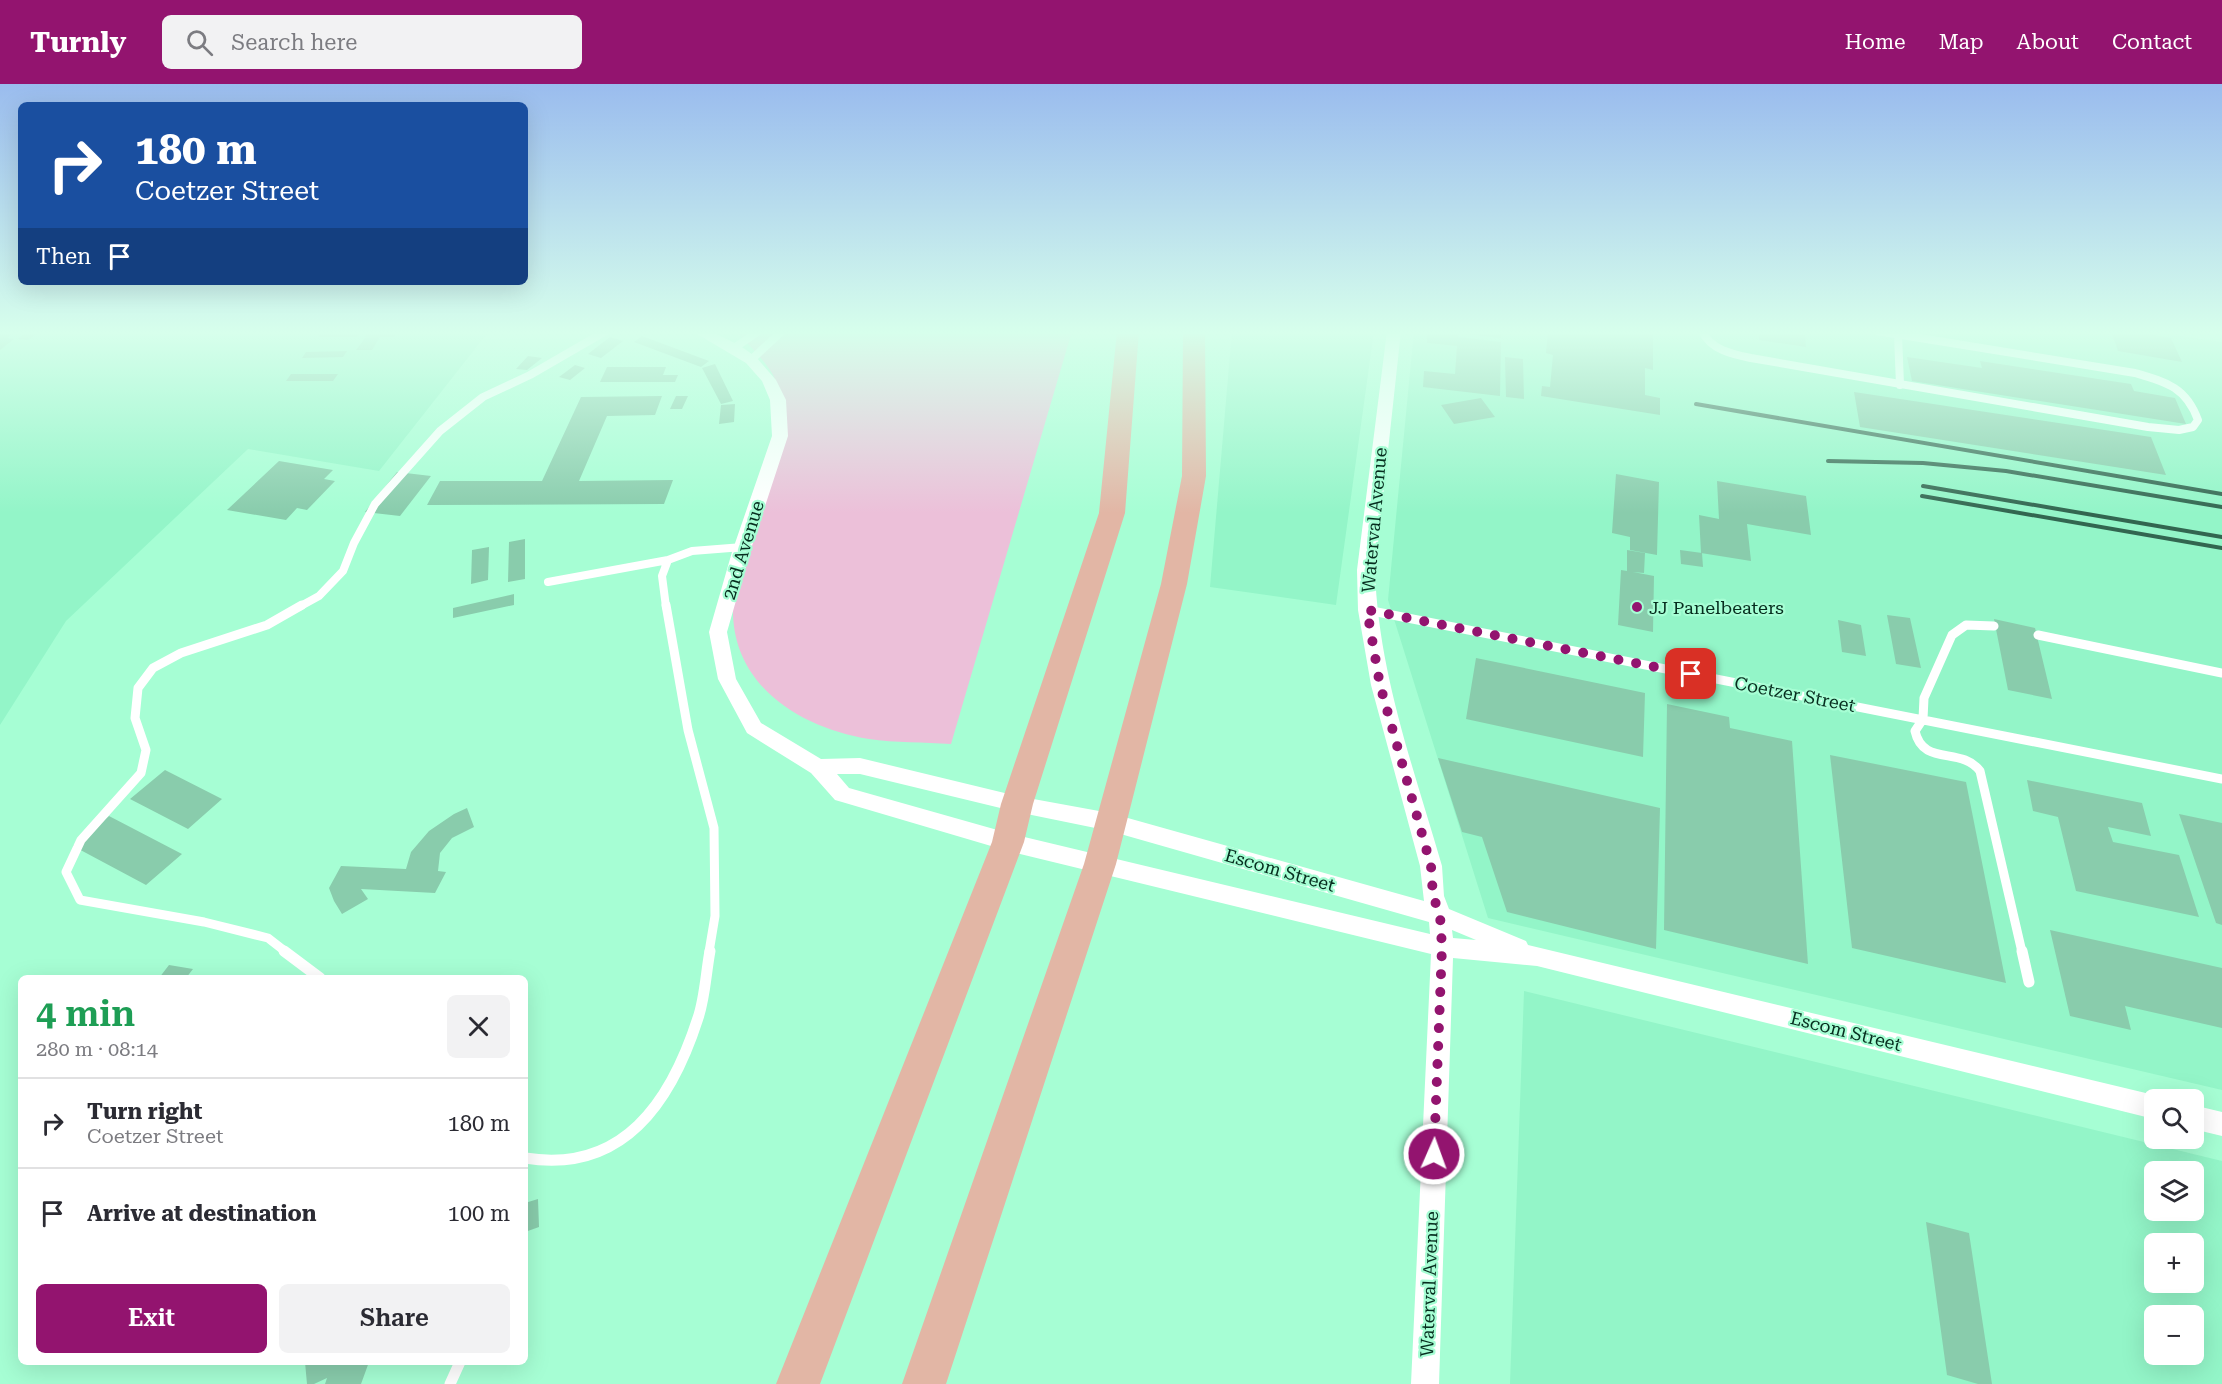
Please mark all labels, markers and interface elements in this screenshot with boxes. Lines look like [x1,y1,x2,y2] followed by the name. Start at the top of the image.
[162,15,582,69] search box
[30,26,126,59] text: Turnly
[183,26,216,59] icon: search
[231,30,357,55] text: Search here
[1845,30,1906,54] text: Home
[1939,30,1984,54] text: Map
[2017,30,2079,54] text: About
[2112,30,2192,54] text: Contact
[135,125,257,174] text: 180 m
[36,126,114,204] icon: right
[135,175,319,207] text: Coetzer Street
[103,240,136,273] icon: arrive
[36,244,91,269] text: Then
[1357,446,1391,594] street label: Waterval Avenue
[718,498,768,602] street label: 2nd Avenue
[1649,597,1784,618] place label: JJ Panelbeaters
[1630,600,1644,614] marker: JJ Panelbeaters
[1665,648,1716,699] pin
[1674,657,1707,690] icon: arrive
[1733,672,1858,716] street label: Coetzer Street
[1222,844,1338,896] street label: Escom Street
[36,993,135,1035] text: 4 min
[447,995,510,1058] button: close
[1788,1007,1904,1055] street label: Escom Street
[36,1037,158,1061] text: 280 m · 08:14
[2144,1089,2204,1365] map controls
[2144,1089,2204,1149] button: search
[87,1099,202,1124] text: Turn right
[36,1107,69,1140] icon: right
[447,1111,510,1136] text: 180 m
[1402,1122,1466,1186] position arrow
[87,1124,223,1148] text: Coetzer Street
[2144,1161,2204,1221] button: layers
[36,1197,69,1230] icon: arrive
[87,1201,316,1226] text: Arrive at destination
[447,1201,510,1226] text: 100 m
[1416,1211,1442,1357] street label: Waterval Avenue
[2144,1233,2204,1293] button: +
[36,1284,267,1353] button: Exit
[279,1284,510,1353] button: Share
[2144,1305,2204,1365] button: −

